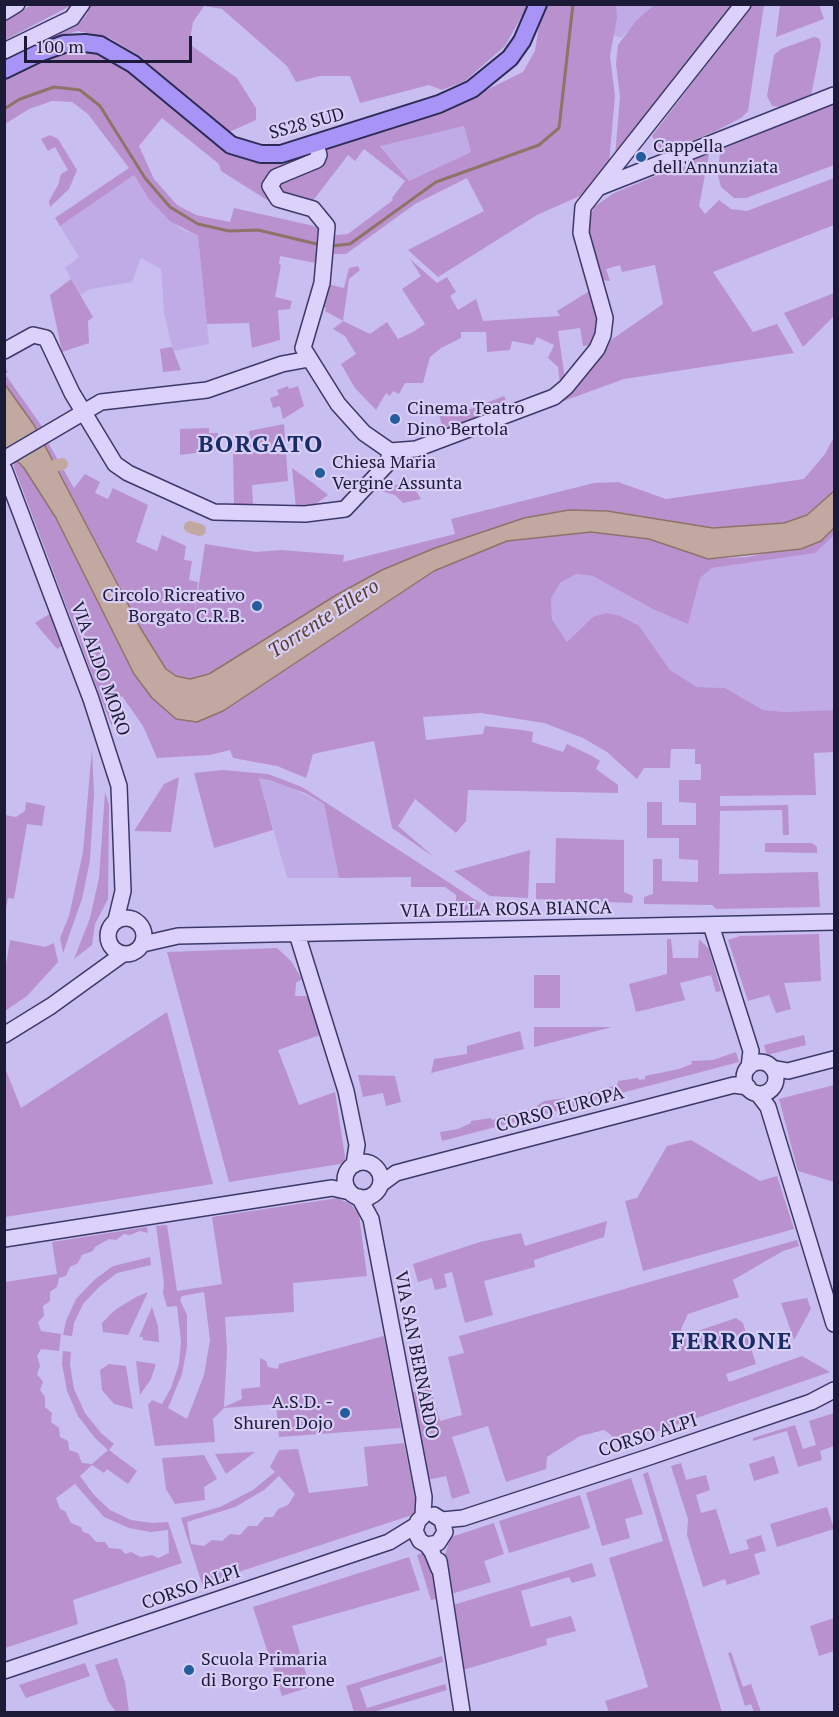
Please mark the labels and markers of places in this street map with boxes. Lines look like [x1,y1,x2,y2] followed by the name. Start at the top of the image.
[653,136,778,178] place label: Cappella dell'Annunziata
[634,150,648,164] marker: Cappella dell'Annunziata
[407,398,524,440] place label: Cinema Teatro Dino Bertola
[388,412,402,426] marker: Cinema Teatro Dino Bertola
[332,452,462,494] place label: Chiesa Maria Vergine Assunta
[313,466,327,480] marker: Chiesa Maria Vergine Assunta
[102,585,245,628] place label: Circolo Ricreativo Borgato C.R.B.
[250,599,264,613] marker: Circolo Ricreativo Borgato C.R.B.
[234,1392,333,1434] place label: A.S.D. - Shuren Dojo
[338,1406,352,1420] marker: A.S.D. - Shuren Dojo
[201,1649,335,1692] place label: Scuola Primaria di Borgo Ferrone
[182,1663,196,1677] marker: Scuola Primaria di Borgo Ferrone

